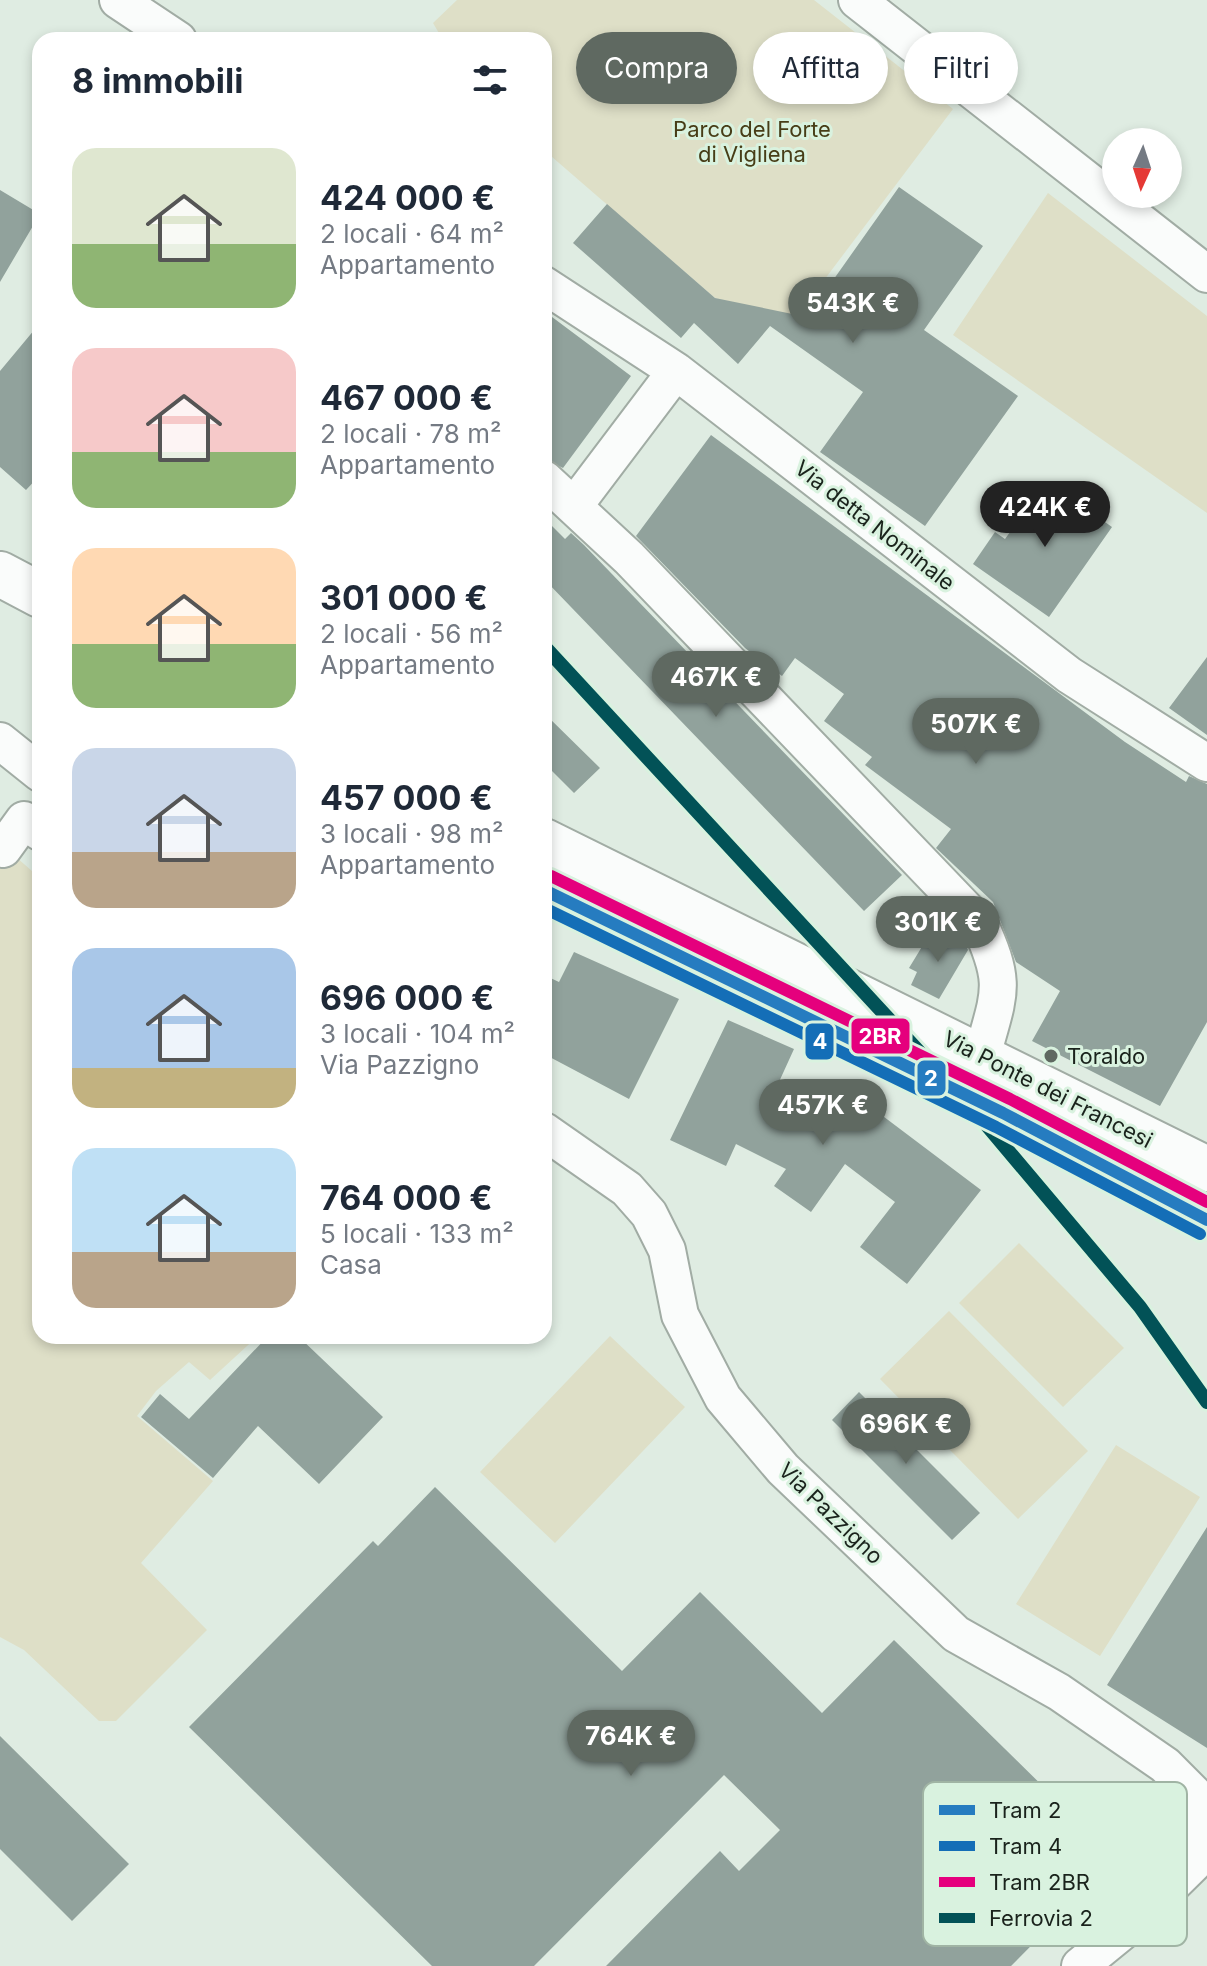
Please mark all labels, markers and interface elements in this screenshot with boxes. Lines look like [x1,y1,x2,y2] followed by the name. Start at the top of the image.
[576,32,737,104] chip: Compra
[753,32,888,104] chip: Affitta
[904,32,1018,104] chip: Filtri
[468,58,512,102] icon: filters
[72,60,243,101] text: 8 immobili
[673,116,831,167] park label: Parco del Forte di Vigliena
[1102,128,1182,208] north arrow
[1102,128,1182,208] map controls
[320,177,495,218] text: 424 000 €
[136,180,232,276] icon: home
[320,218,504,249] text: 2 locali · 64 m²
[320,249,495,280] text: Appartamento
[788,277,918,345] pin: 543K €
[806,287,900,318] text: 543K €
[320,377,493,418] text: 467 000 €
[136,380,232,476] icon: home
[320,418,501,449] text: 2 locali · 78 m²
[320,449,495,480] text: Appartamento
[790,455,960,595] street label: Via detta Nominale
[980,481,1110,549] pin: 424K €
[998,491,1092,522] text: 424K €
[320,577,488,618] text: 301 000 €
[136,580,232,676] icon: home
[320,618,503,649] text: 2 locali · 56 m²
[320,649,495,680] text: Appartamento
[651,651,781,719] pin: 467K €
[670,661,762,692] text: 467K €
[911,698,1041,766] pin: 507K €
[930,708,1022,739] text: 507K €
[320,777,493,818] text: 457 000 €
[136,780,232,876] icon: home
[320,818,503,849] text: 3 locali · 98 m²
[320,849,495,880] text: Appartamento
[873,896,1003,964] pin: 301K €
[894,906,982,937] text: 301K €
[320,977,494,1018] text: 696 000 €
[136,980,232,1076] icon: home
[850,1017,911,1055] line badge: 2BR
[320,1018,515,1049] text: 3 locali · 104 m²
[804,1022,835,1061] line badge: 4
[859,1023,901,1049] text: 2BR
[939,1025,1157,1153] street label: Via Ponte dei Francesi
[813,1028,827,1054] text: 4
[1067,1043,1145,1069] place label: Toraldo
[1042,1047,1060,1065] marker: Toraldo
[320,1049,479,1080] text: Via Pazzigno
[916,1059,947,1097] line badge: 2
[924,1065,938,1091] text: 2
[758,1079,888,1147] pin: 457K €
[777,1089,869,1120] text: 457K €
[320,1177,492,1218] text: 764 000 €
[136,1180,232,1276] icon: home
[320,1218,514,1249] text: 5 locali · 133 m²
[320,1249,382,1280] text: Casa
[841,1398,971,1466] pin: 696K €
[859,1408,953,1439] text: 696K €
[773,1457,889,1569] street label: Via Pazzigno
[566,1710,696,1778] pin: 764K €
[585,1720,677,1751] text: 764K €
[923,1782,1187,1946] legend
[989,1797,1061,1823] text: Tram 2
[989,1833,1062,1859] text: Tram 4
[989,1869,1090,1895] text: Tram 2BR
[989,1905,1093,1931] text: Ferrovia 2

